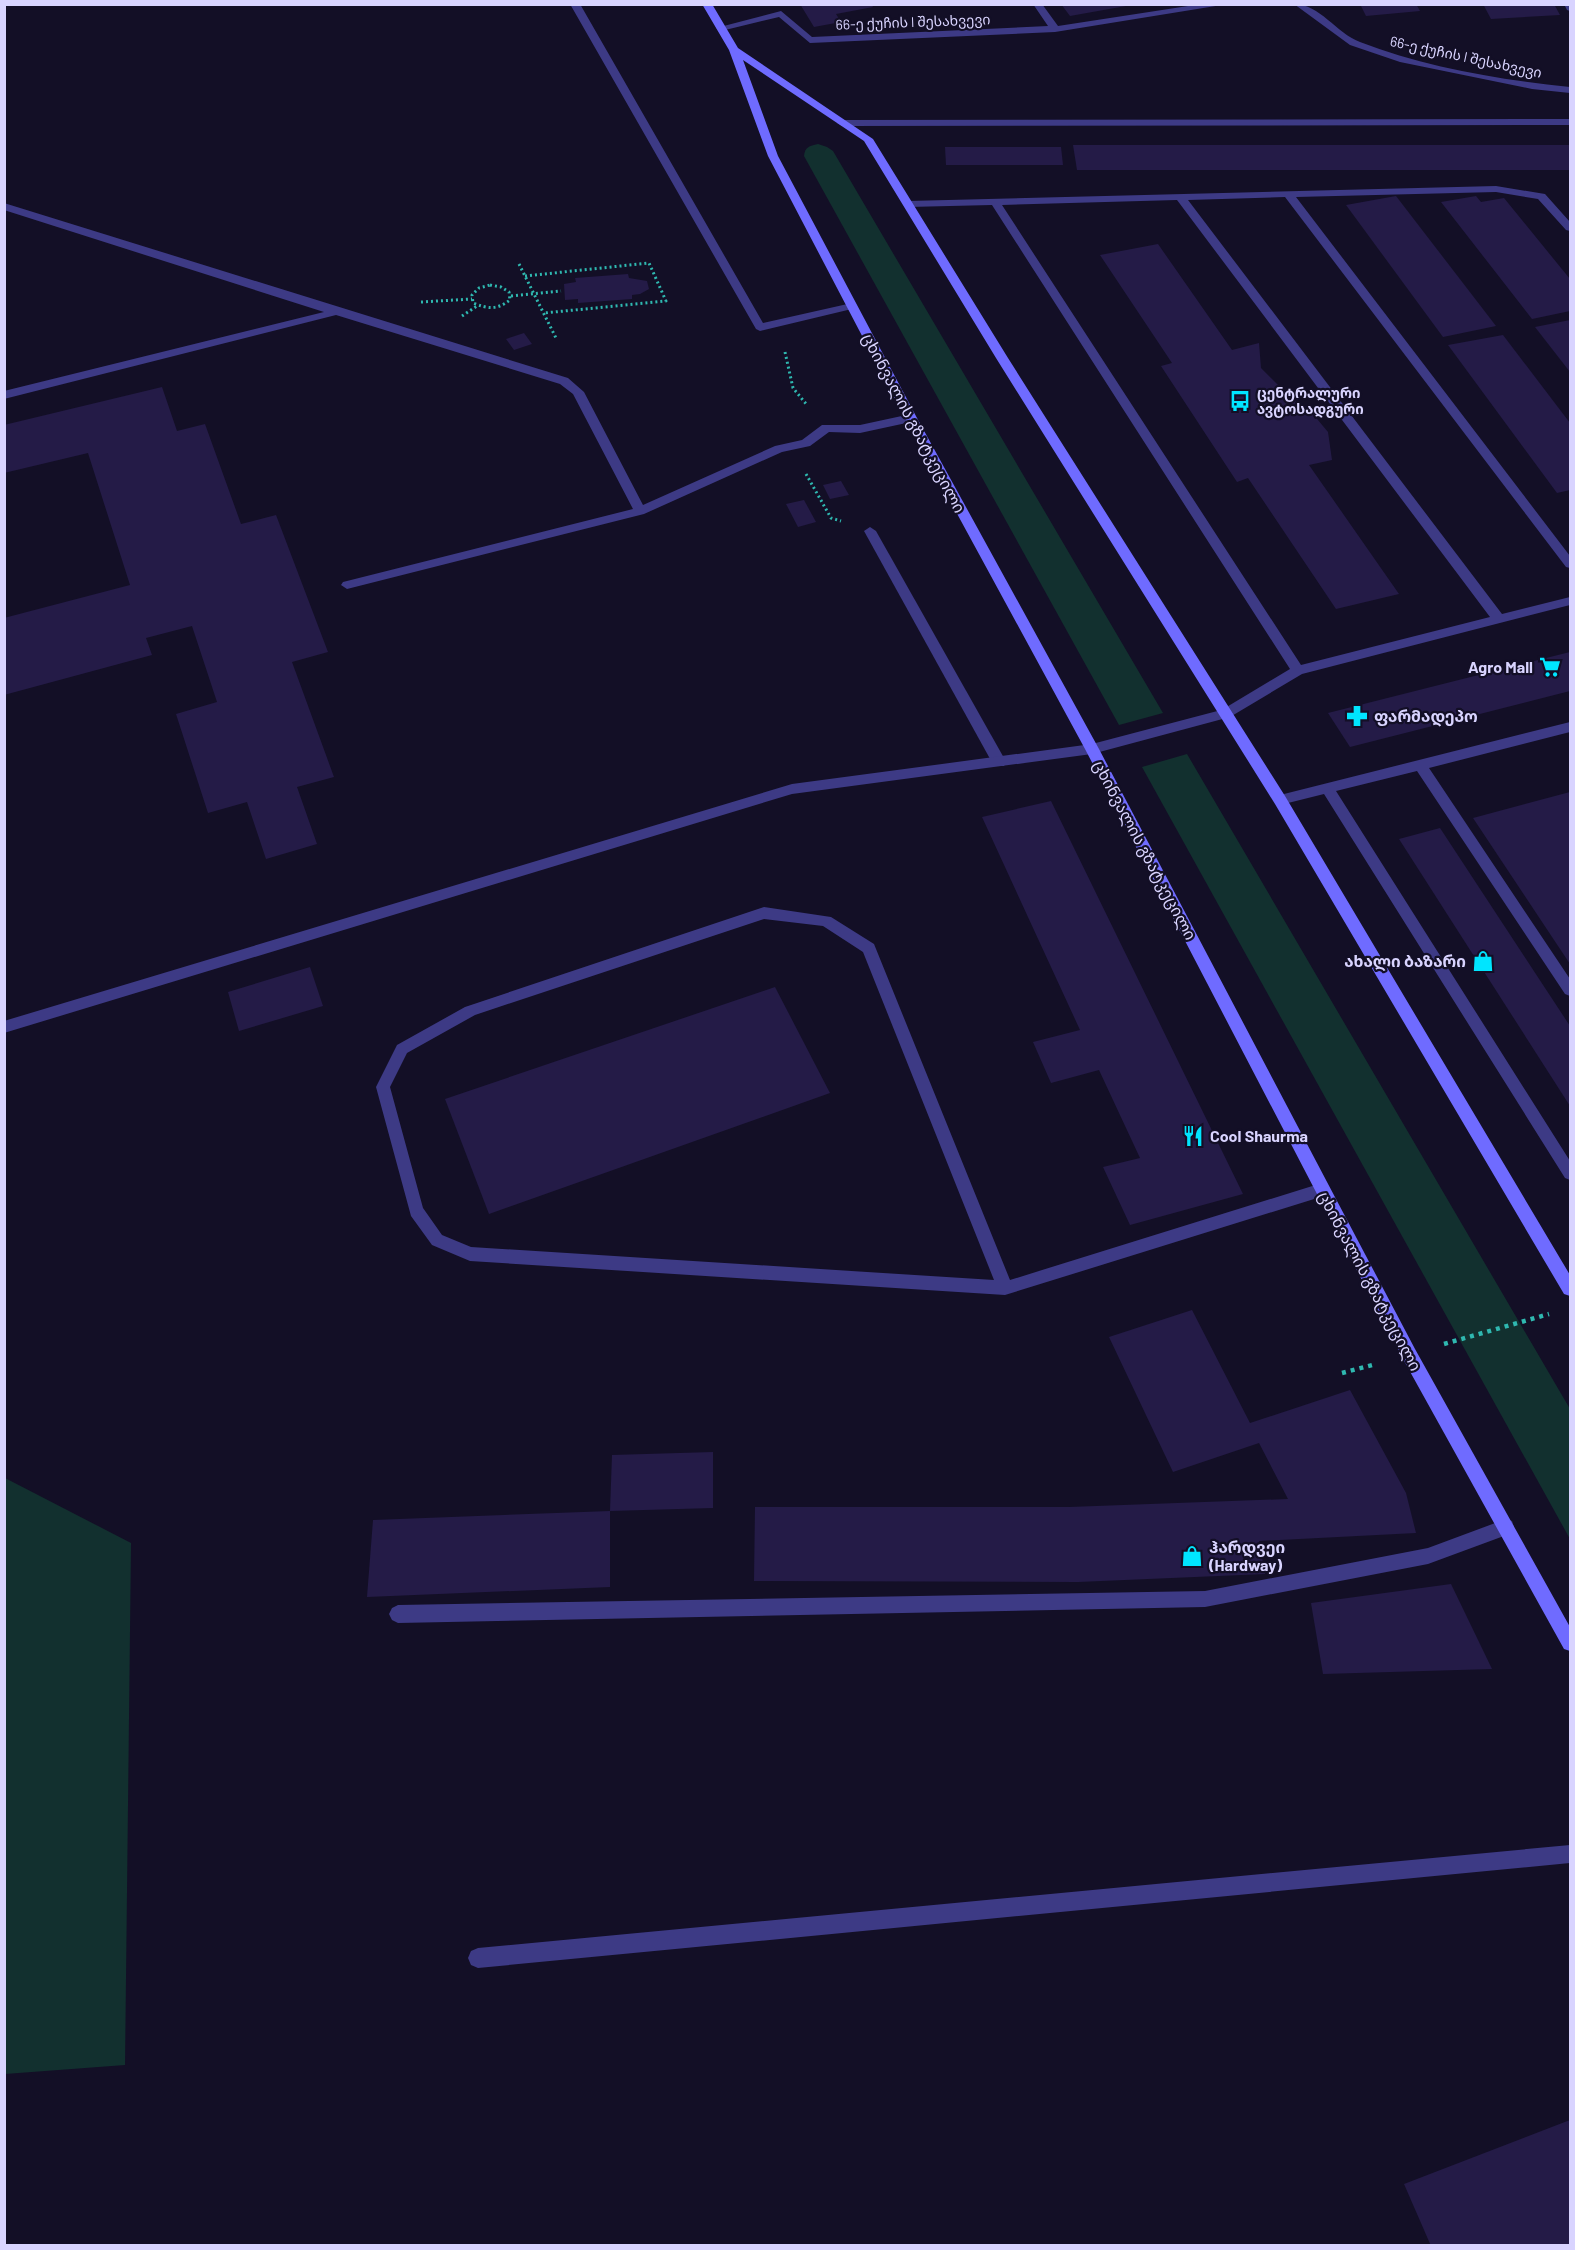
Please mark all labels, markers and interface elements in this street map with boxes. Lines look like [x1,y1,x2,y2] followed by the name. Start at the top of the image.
[835,10,991,34] street label: 66-ე ქუჩის I შესახვევი
[1388,32,1544,82] street label: 66-ე ქუჩის I შესახვევი
[857,330,970,517] street label: ცხინვალის გზატკეცილი
[1257,384,1364,418] place label: ცენტრალური ავტოსადგური
[1228,389,1252,413] bus stop icon: ცენტრალური ავტოსადგური
[1538,655,1562,679] supermarket icon: Agro Mall
[1468,657,1533,676] place label: Agro Mall
[1345,704,1369,728] pharmacy icon: ფარმადეპო
[1374,706,1478,727] place label: ფარმადეპო
[1088,757,1201,944] street label: ცხინვალის გზატკეცილი
[1471,949,1495,973] shop icon: ახალი ბაზარი
[1344,951,1466,972] place label: ახალი ბაზარი
[1181,1124,1205,1148] restaurant icon: Cool Shaurma
[1210,1126,1308,1145] place label: Cool Shaurma
[1313,1188,1426,1375] street label: ცხინვალის გზატკეცილი
[1208,1537,1285,1574] place label: ჰარდვეი (Hardway)
[1180,1544,1204,1568] shop icon: ჰარდვეი (Hardway)

